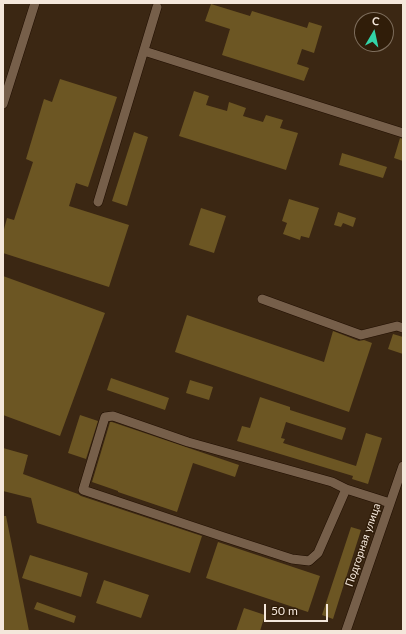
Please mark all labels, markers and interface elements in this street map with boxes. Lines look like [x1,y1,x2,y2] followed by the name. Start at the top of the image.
[354,12,394,52] north arrow
[371,14,380,28] text: С
[343,502,383,588] street label: Подгорная улица
[266,596,330,622] scale bar
[271,603,298,618] text: 50 m

